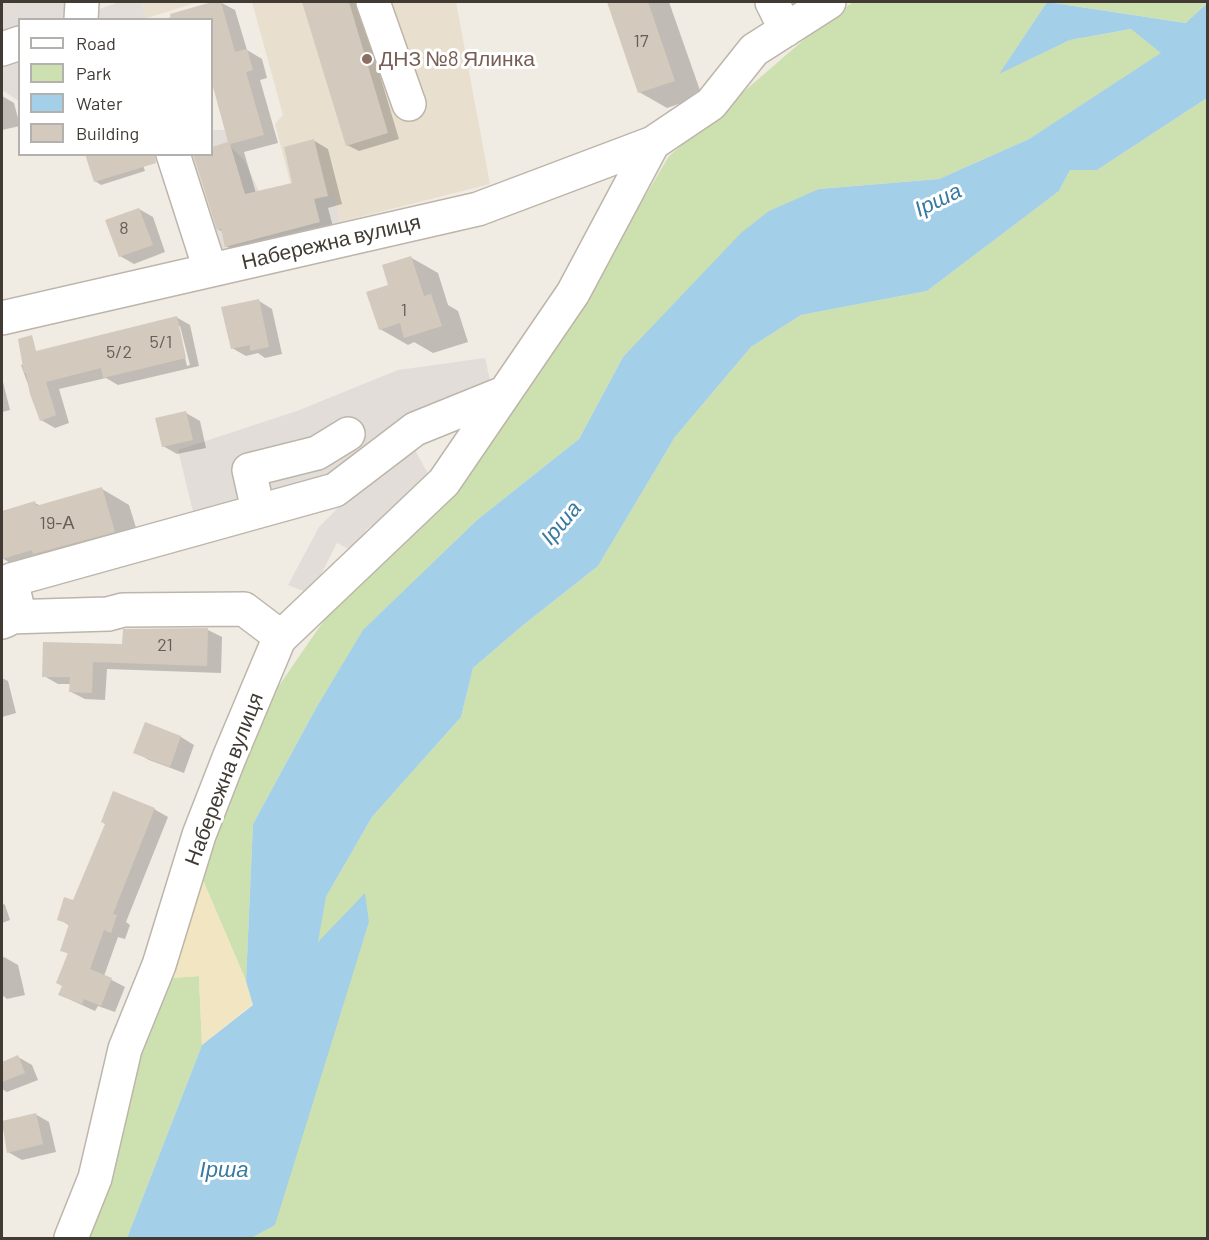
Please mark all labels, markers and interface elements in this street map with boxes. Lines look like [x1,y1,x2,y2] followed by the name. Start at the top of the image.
[18,18,213,156] legend
[634,30,648,52] house number: 17
[76,32,116,54] text: Road
[379,46,535,72] place label: ДНЗ №8 Ялинка
[360,52,374,66] marker: ДНЗ №8 Ялинка
[76,62,111,84] text: Park
[76,92,123,114] text: Water
[76,122,139,144] text: Building
[910,177,966,223] water label: Ірша
[239,209,423,275] street label: Набережна вулиця
[119,217,129,239] house number: 8
[401,299,407,321] house number: 1
[150,331,172,353] house number: 5/1
[106,341,132,363] house number: 5/2
[535,496,587,550] water label: Ірша
[40,512,74,534] house number: 19-А
[157,634,173,656] house number: 21
[179,689,269,869] street label: Набережна вулиця
[200,1157,248,1183] water label: Ірша

